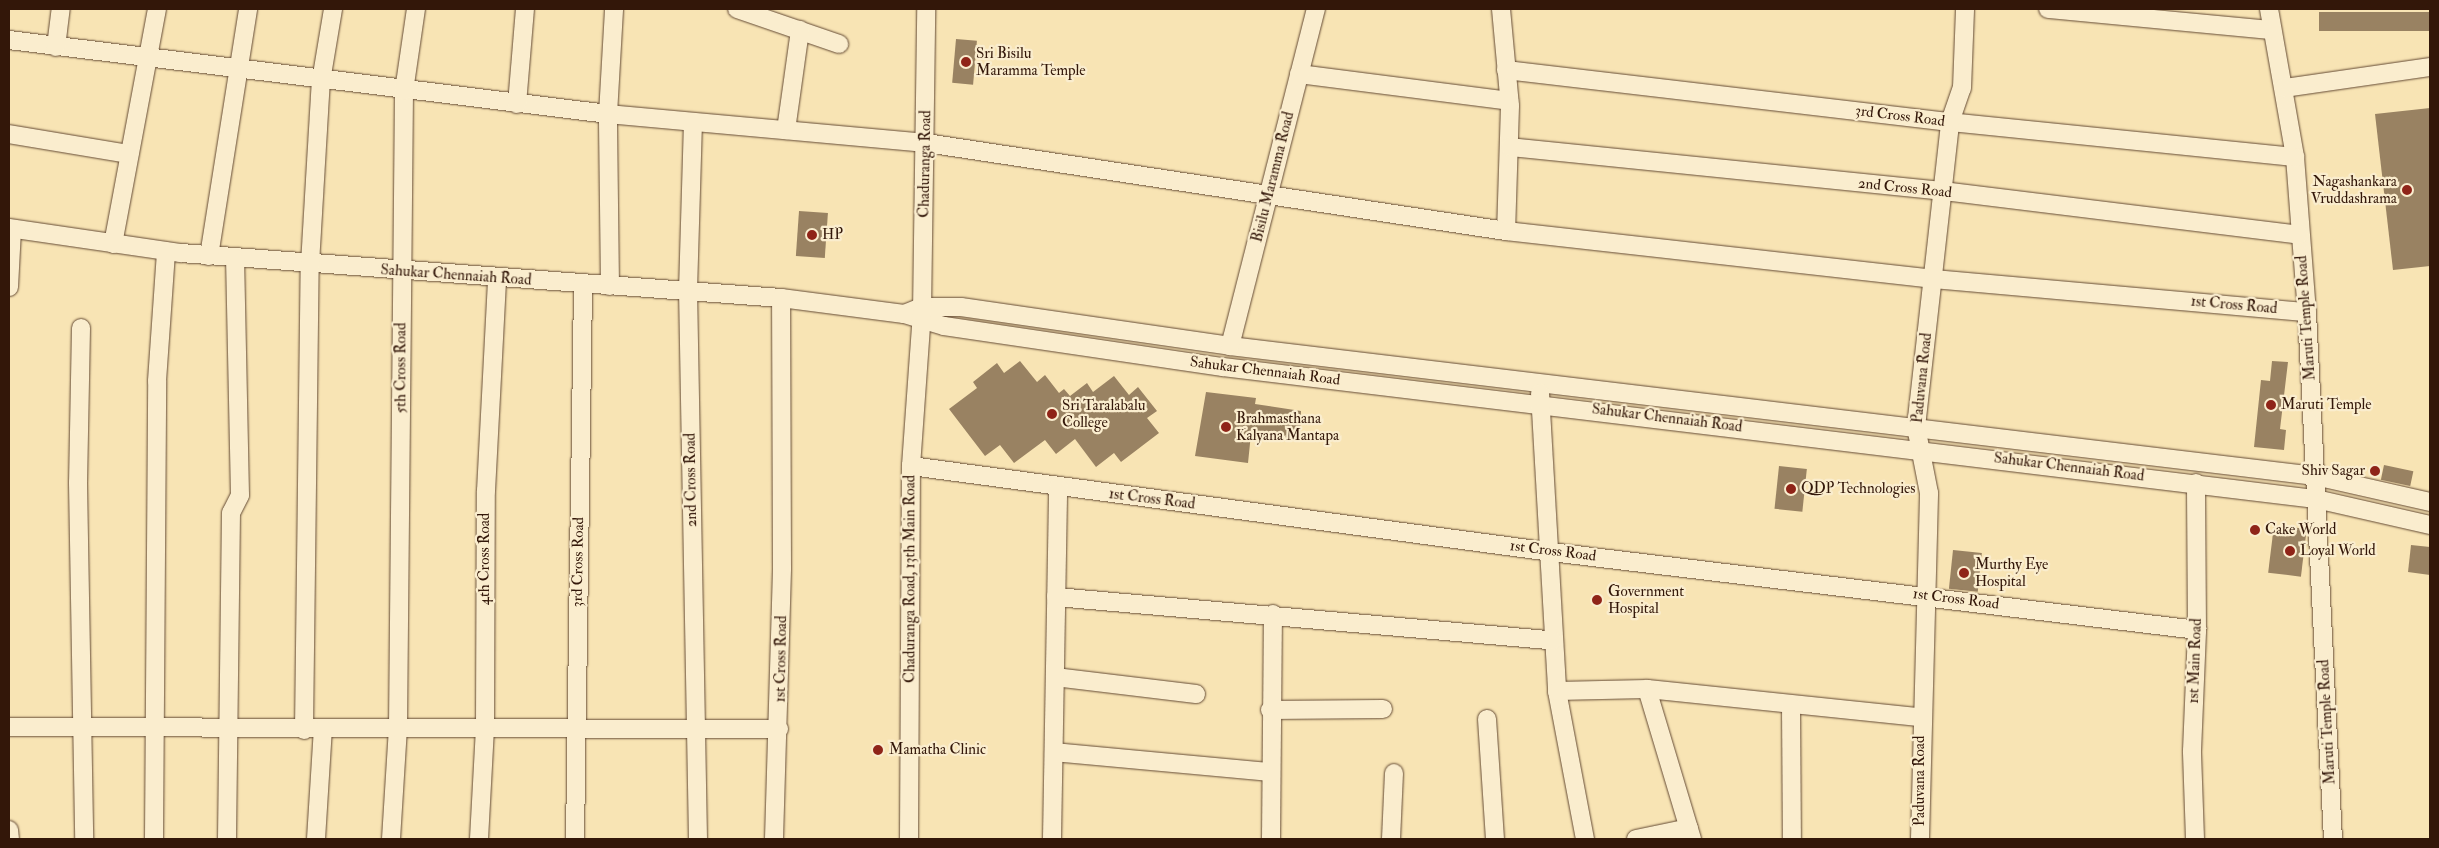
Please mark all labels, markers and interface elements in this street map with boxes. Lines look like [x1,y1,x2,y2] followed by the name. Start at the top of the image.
[976,44,1086,79] place label: Sri Bisilu Maramma Temple
[960,56,972,68] marker: Sri Bisilu Maramma Temple
[1854,102,1946,130] street label: 3rd Cross Road
[915,110,935,218] street label: Chaduranga Road
[1248,110,1298,244] street label: Bisilu Maramma Road
[2311,172,2397,207] place label: Nagashankara Vruddashrama
[1857,174,1953,202] street label: 2nd Cross Road
[2401,184,2413,196] marker: Nagashankara Vruddashrama
[822,226,843,244] place label: HP
[806,229,818,241] marker: HP
[2293,255,2319,381] street label: Maruti Temple Road
[380,261,532,289] street label: Sahukar Chennaiah Road
[2190,292,2278,318] street label: 1st Cross Road
[392,323,410,413] street label: 5th Cross Road
[1908,332,1936,424] street label: Paduvana Road
[1189,353,1341,389] street label: Sahukar Chennaiah Road
[1062,396,1145,431] place label: Sri Taralabalu College
[2281,396,2372,414] place label: Maruti Temple
[2265,399,2277,411] marker: Maruti Temple
[1591,400,1743,436] street label: Sahukar Chennaiah Road
[1046,408,1058,420] marker: Sri Taralabalu College
[1236,409,1339,444] place label: Brahmasthana Kalyana Mantapa
[1220,421,1232,433] marker: Brahmasthana Kalyana Mantapa
[681,433,701,527] street label: 2nd Cross Road
[1993,449,2145,485] street label: Sahukar Chennaiah Road
[2302,462,2365,480] place label: Shiv Sagar
[2369,465,2381,477] marker: Shiv Sagar
[901,475,919,683] street label: Chaduranga Road, 13th Main Road
[1801,480,1915,498] place label: QDP Technologies
[1785,483,1797,495] marker: QDP Technologies
[1108,485,1196,513] street label: 1st Cross Road
[476,513,494,605] street label: 4th Cross Road
[568,517,588,607] street label: 3rd Cross Road
[2265,521,2336,539] place label: Cake World
[2249,524,2261,536] marker: Cake World
[1509,537,1597,565] street label: 1st Cross Road
[2300,542,2376,560] place label: Loyal World
[2284,545,2296,557] marker: Loyal World
[1975,555,2048,590] place label: Murthy Eye Hospital
[1957,566,1971,580] marker: Murthy Eye Hospital
[1608,582,1684,617] place label: Government Hospital
[1912,585,2000,613] street label: 1st Cross Road
[1590,593,1604,607] marker: Government Hospital
[771,615,791,703] street label: 1st Cross Road
[2185,618,2205,704] street label: 1st Main Road
[2315,659,2339,785] street label: Maruti Temple Road
[1911,736,1929,826] street label: Paduvana Road
[889,741,986,759] place label: Mamatha Clinic
[871,743,885,757] marker: Mamatha Clinic

